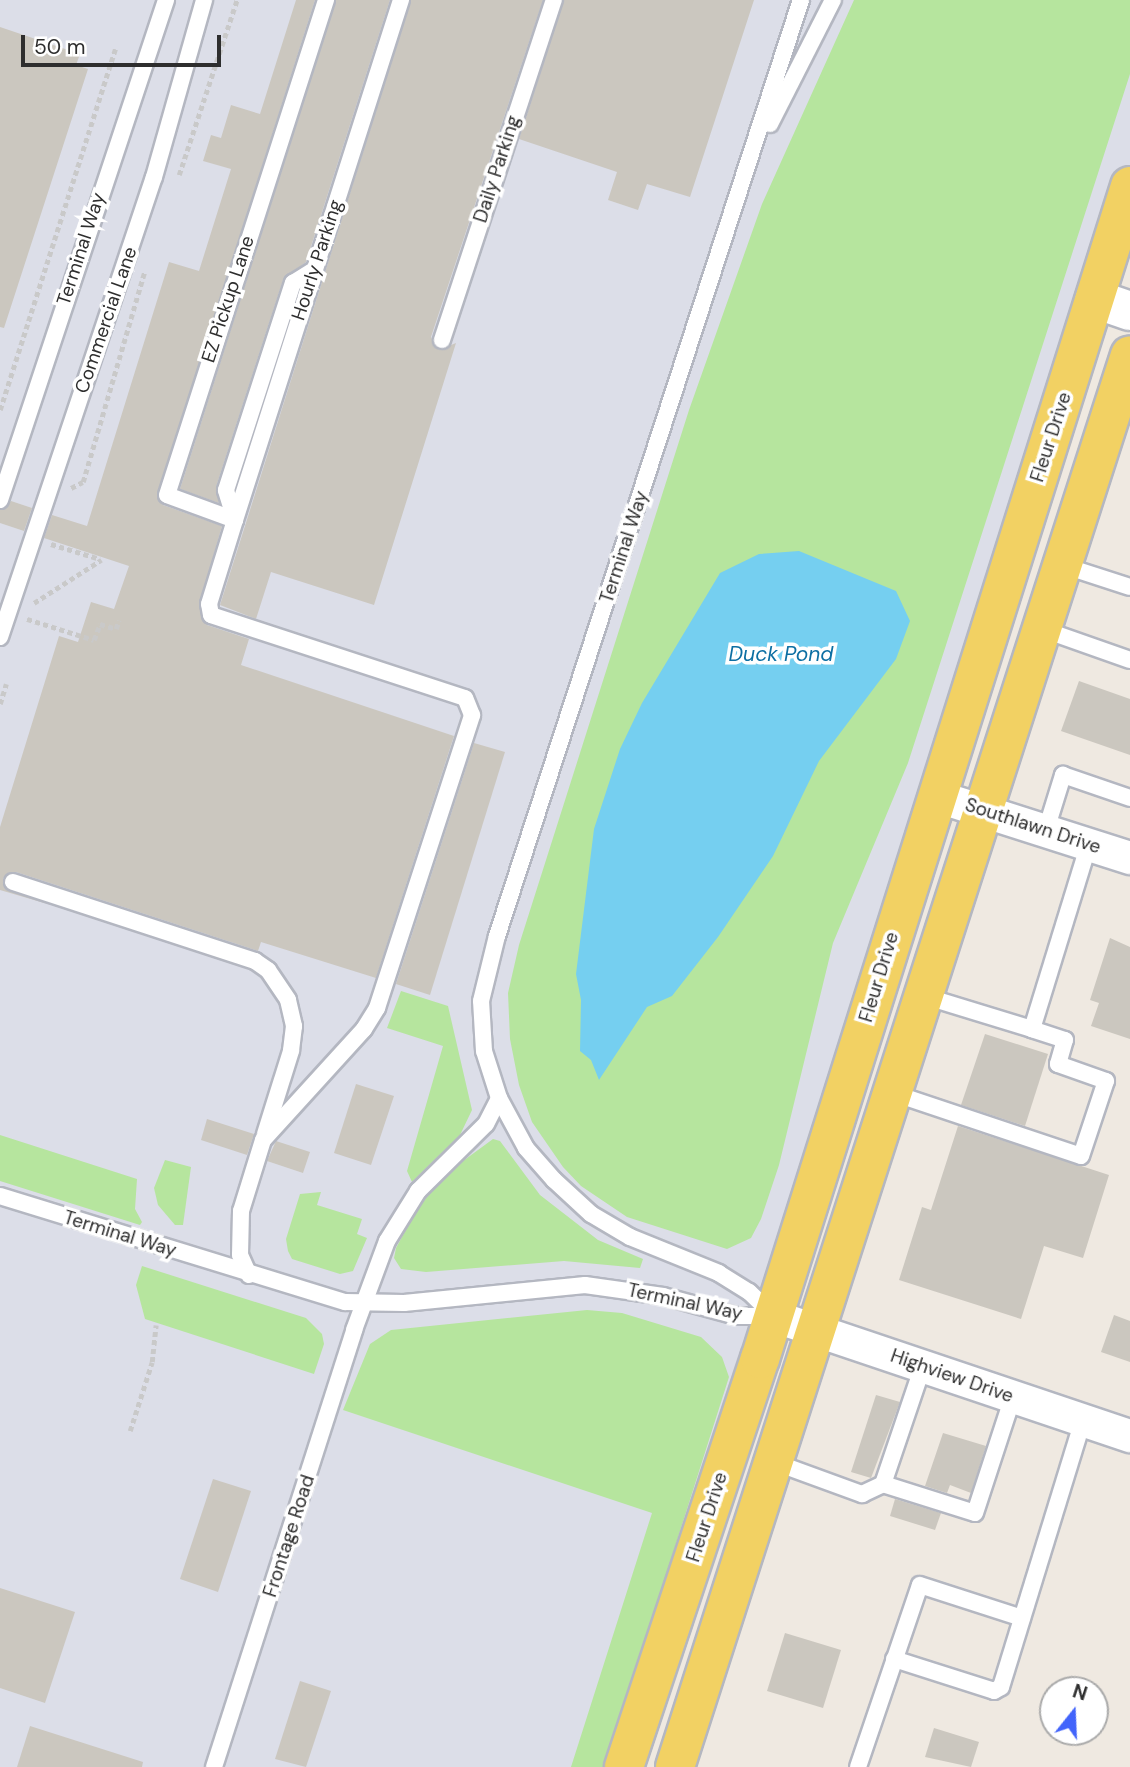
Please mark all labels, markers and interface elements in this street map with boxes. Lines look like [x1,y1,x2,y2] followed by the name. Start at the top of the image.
[24,21,224,65] scale bar
[34,33,85,61] text: 50 m
[469,112,525,226] street label: Daily Parking
[52,190,110,308] street label: Terminal Way
[287,197,347,323] street label: Hourly Parking
[197,233,259,365] street label: EZ Pickup Lane
[70,244,142,396] street label: Commercial Lane
[1026,389,1076,485] street label: Fleur Drive
[595,488,653,606] street label: Terminal Way
[729,641,833,667] water label: Duck Pond
[962,793,1104,859] street label: Southlawn Drive
[854,929,904,1025] street label: Fleur Drive
[61,1206,179,1262] street label: Terminal Way
[625,1279,745,1325] street label: Terminal Way
[888,1344,1016,1408] street label: Highview Drive
[682,1469,732,1565] street label: Fleur Drive
[259,1472,319,1600] street label: Frontage Road
[1039,1676,1109,1746] north arrow
[1070,1678,1090,1706] text: N

